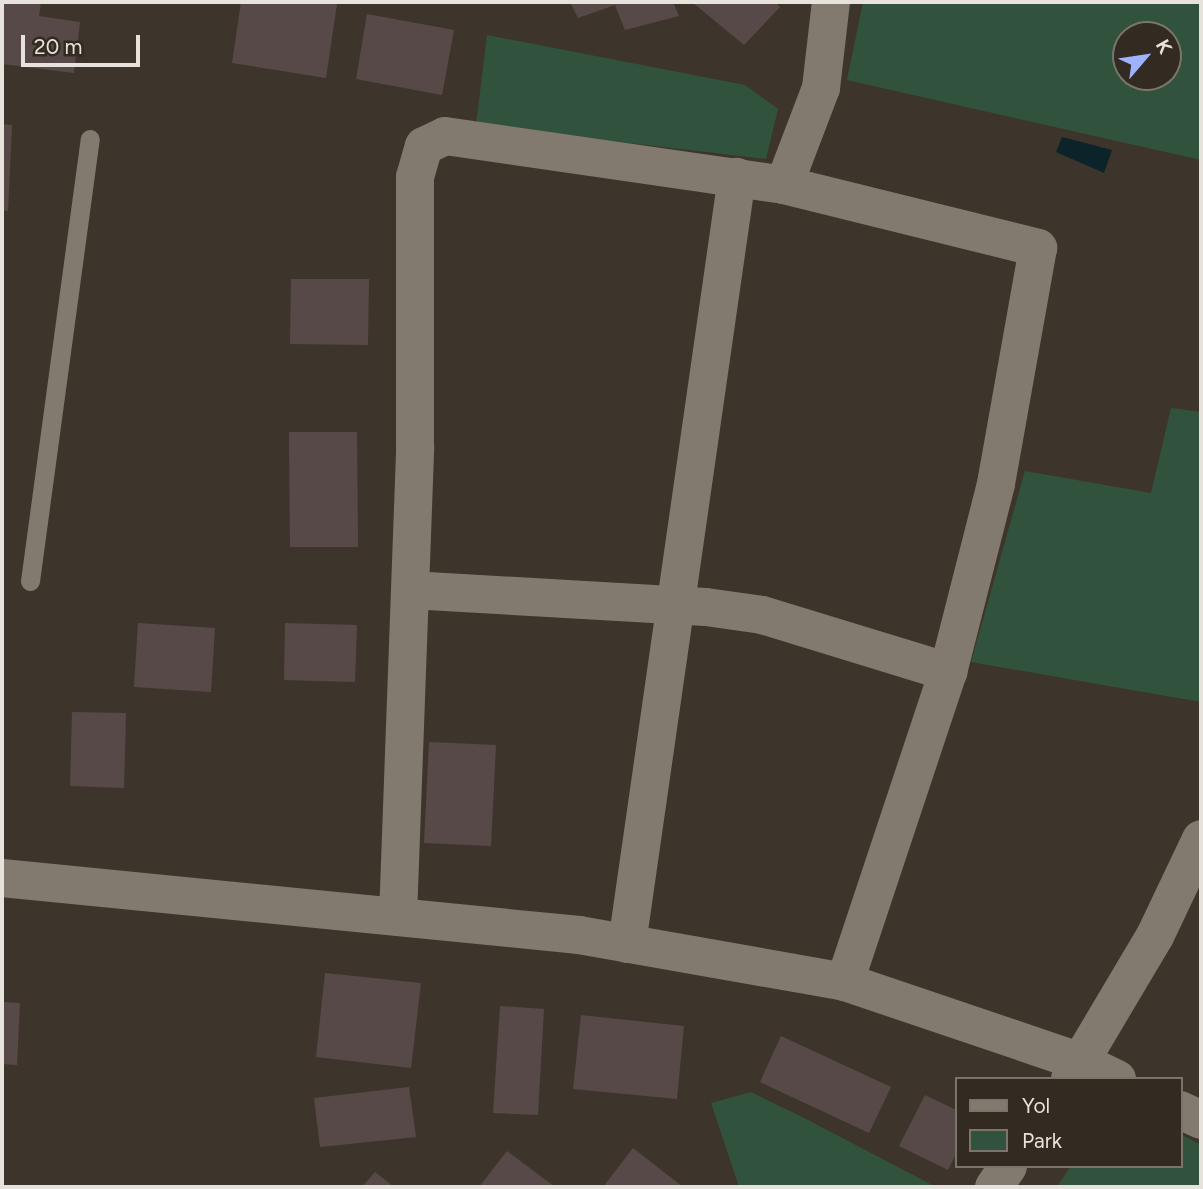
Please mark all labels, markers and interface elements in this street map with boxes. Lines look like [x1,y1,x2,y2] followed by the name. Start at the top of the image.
[24,21,144,65] scale bar
[1112,21,1182,91] north arrow
[34,34,82,59] text: 20 m
[1151,35,1177,58] text: K
[954,1077,1182,1168] legend
[1022,1093,1050,1118] text: Yol
[1022,1128,1062,1153] text: Park

